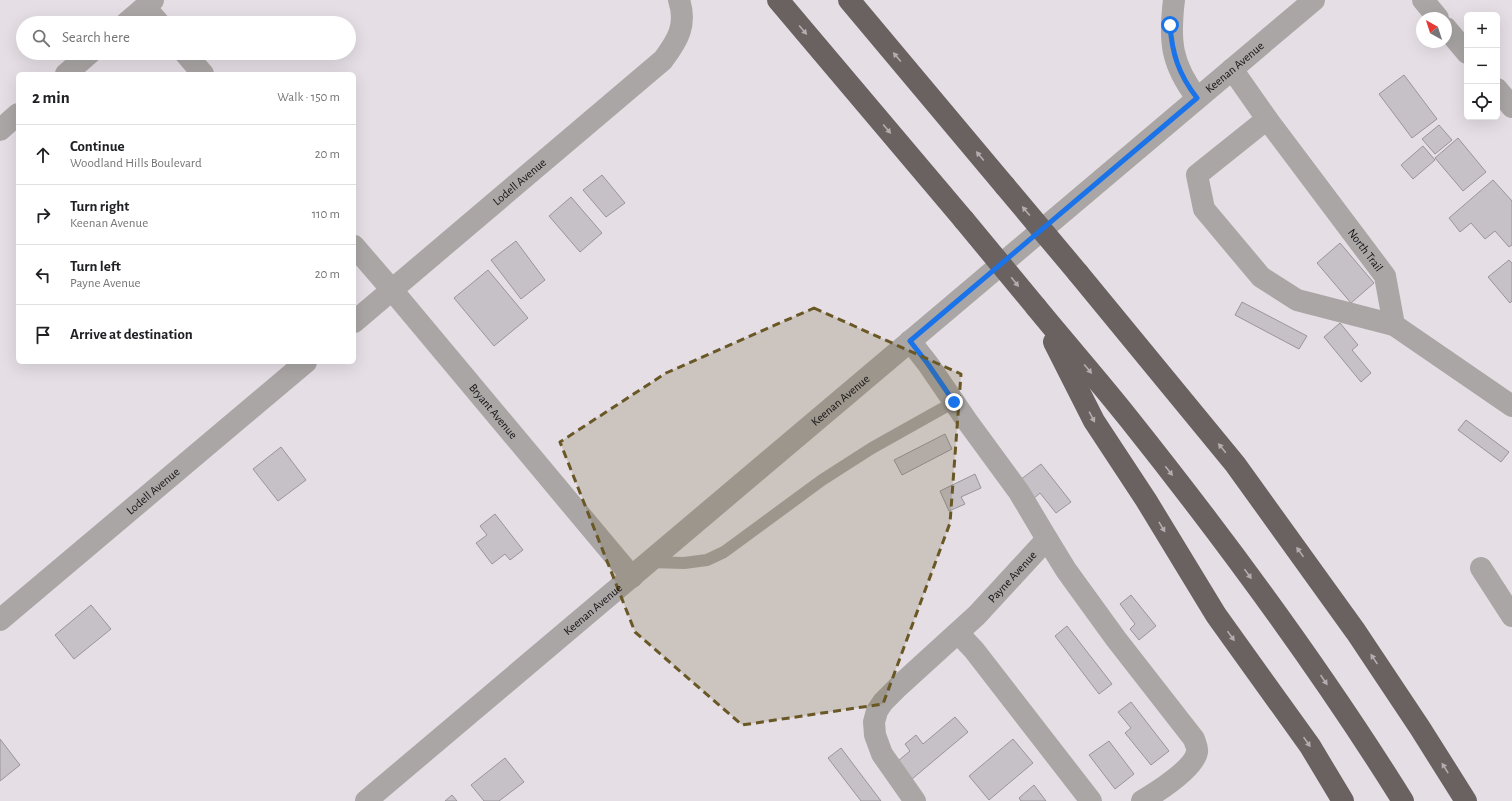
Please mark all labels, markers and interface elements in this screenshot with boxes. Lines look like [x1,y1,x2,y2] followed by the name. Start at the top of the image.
[1416,12,1452,48] north arrow
[1464,12,1500,120] map controls
[1464,12,1500,48] button: +
[16,16,356,60] search box
[1161,16,1179,34] route start
[799,24,808,35] one-way arrow
[30,27,52,49] icon: search
[62,30,130,45] text: Search here
[1203,39,1266,95] street label: Keenan Avenue
[1464,48,1500,84] button: −
[892,51,901,62] one-way arrow
[1464,84,1500,120] button: locate
[32,89,70,106] text: 2 min
[277,91,340,104] text: Walk · 150 m
[883,124,892,134] one-way arrow
[70,139,125,154] text: Continue
[32,144,54,166] icon: ahead
[315,148,340,161] text: 20 m
[976,151,985,162] one-way arrow
[491,156,548,207] street label: Lodell Avenue
[70,157,202,170] text: Woodland Hills Boulevard
[70,199,129,214] text: Turn right
[32,204,54,226] icon: right
[1021,205,1030,216] one-way arrow
[312,208,340,221] text: 110 m
[70,217,148,230] text: Keenan Avenue
[1346,226,1385,274] street label: North Trail
[70,259,121,274] text: Turn left
[32,264,54,286] icon: left
[315,268,340,281] text: 20 m
[70,277,141,290] text: Payne Avenue
[1011,277,1020,288] one-way arrow
[32,324,54,346] icon: arrive
[70,327,193,342] text: Arrive at destination
[1084,364,1093,375] one-way arrow
[809,372,872,428] street label: Keenan Avenue
[467,381,520,441] street label: Bryant Avenue
[945,393,963,411] route end
[1089,411,1095,423] one-way arrow
[1218,443,1227,453] one-way arrow
[124,465,182,517] street label: Lodell Avenue
[1165,465,1174,476] one-way arrow
[1158,521,1165,533] one-way arrow
[1295,547,1304,558] one-way arrow
[986,549,1039,605] street label: Payne Avenue
[1244,569,1252,580] one-way arrow
[561,581,624,637] street label: Keenan Avenue
[1227,631,1235,642] one-way arrow
[1370,654,1378,664] one-way arrow
[1321,674,1328,685] one-way arrow
[1303,737,1311,747] one-way arrow
[1441,763,1449,773] one-way arrow

